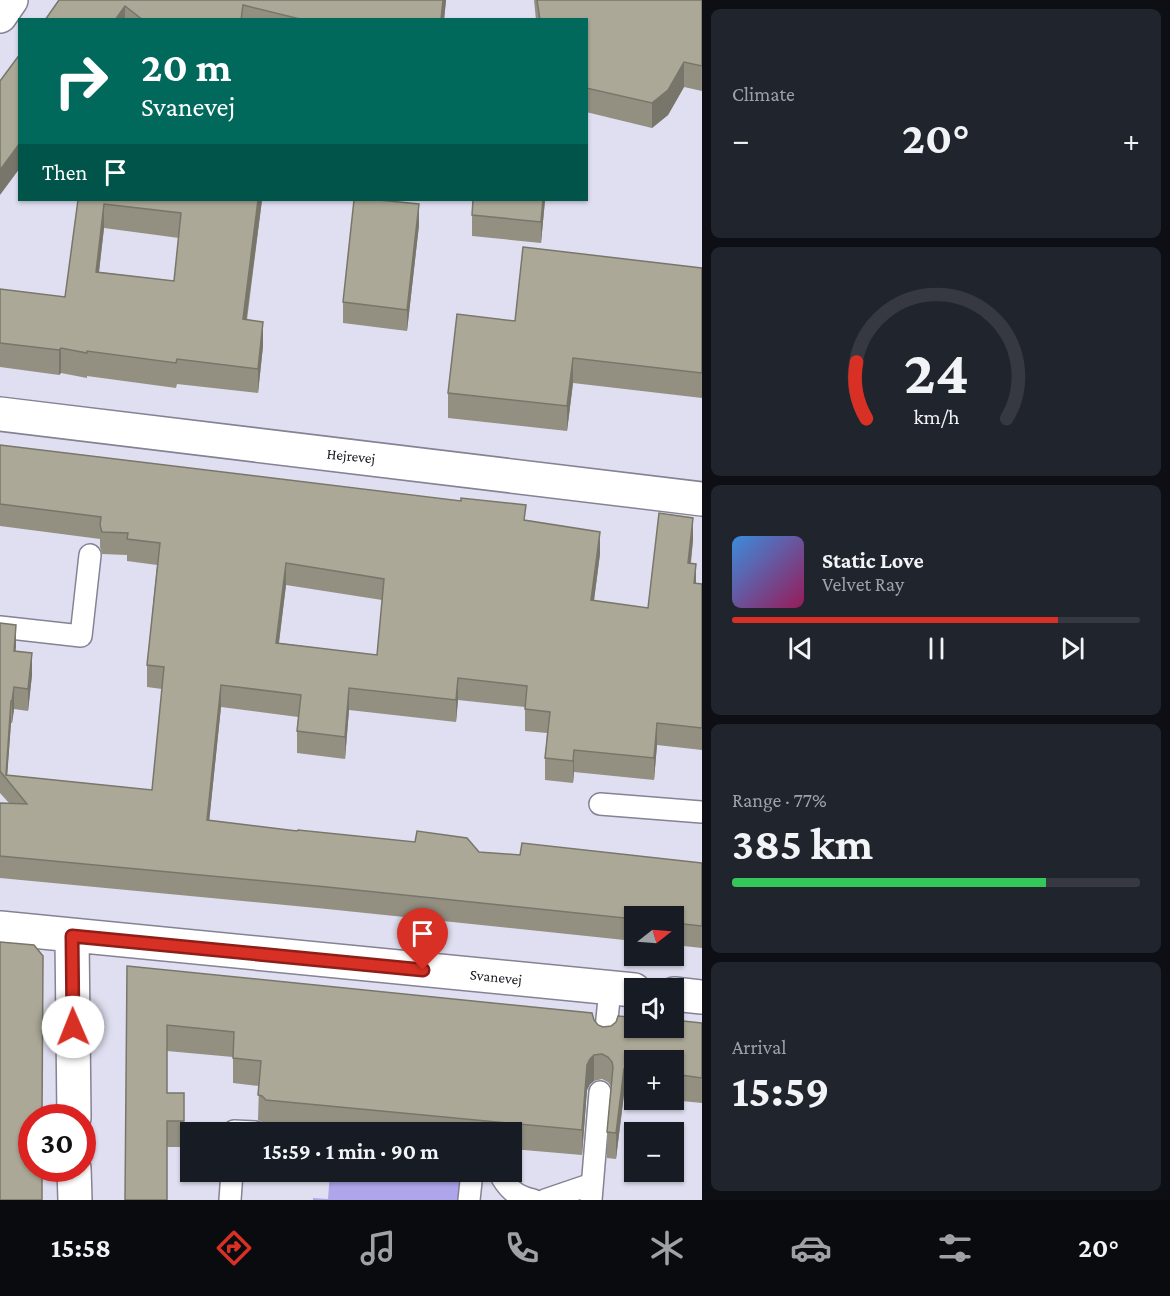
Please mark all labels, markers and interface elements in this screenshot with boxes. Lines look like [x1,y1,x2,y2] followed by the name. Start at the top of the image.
[42,42,120,120] icon: right
[141,43,232,90] text: 20 m
[732,83,795,105] text: Climate
[141,92,235,122] text: Svanevej
[902,113,970,163] text: 20°
[732,121,749,158] text: −
[1123,121,1140,158] text: +
[99,156,132,189] icon: arrive
[42,160,87,185] text: Then
[903,337,969,406] text: 24
[913,405,960,429] text: km/h
[326,445,376,468] street label: Hejrevej
[822,548,924,573] text: Static Love
[822,573,904,595] text: Velvet Ray
[784,632,817,665] icon: previous
[920,632,953,665] icon: pause
[1056,632,1089,665] icon: next
[732,789,827,811] text: Range · 77%
[732,819,873,869] text: 385 km
[624,906,684,966] north arrow
[624,906,684,1182] map controls
[397,908,448,970] pin
[406,917,439,950] icon: arrive
[469,966,523,989] street label: Svanevej
[624,978,684,1038] button: sound
[41,995,105,1059] position arrow
[732,1036,786,1058] text: Arrival
[624,1050,684,1110] button: +
[732,1066,830,1116] text: 15:59
[18,1104,96,1182] speed limit sign: 30
[624,1122,684,1182] button: −
[263,1139,439,1164] text: 15:59 · 1 min · 90 m
[213,1227,255,1269] icon: directions
[357,1227,399,1269] icon: music
[501,1227,543,1269] icon: phone
[646,1227,688,1269] icon: climate
[790,1227,832,1269] icon: car
[934,1227,976,1269] icon: filters
[51,1233,111,1263] text: 15:58
[1078,1233,1119,1263] text: 20°

